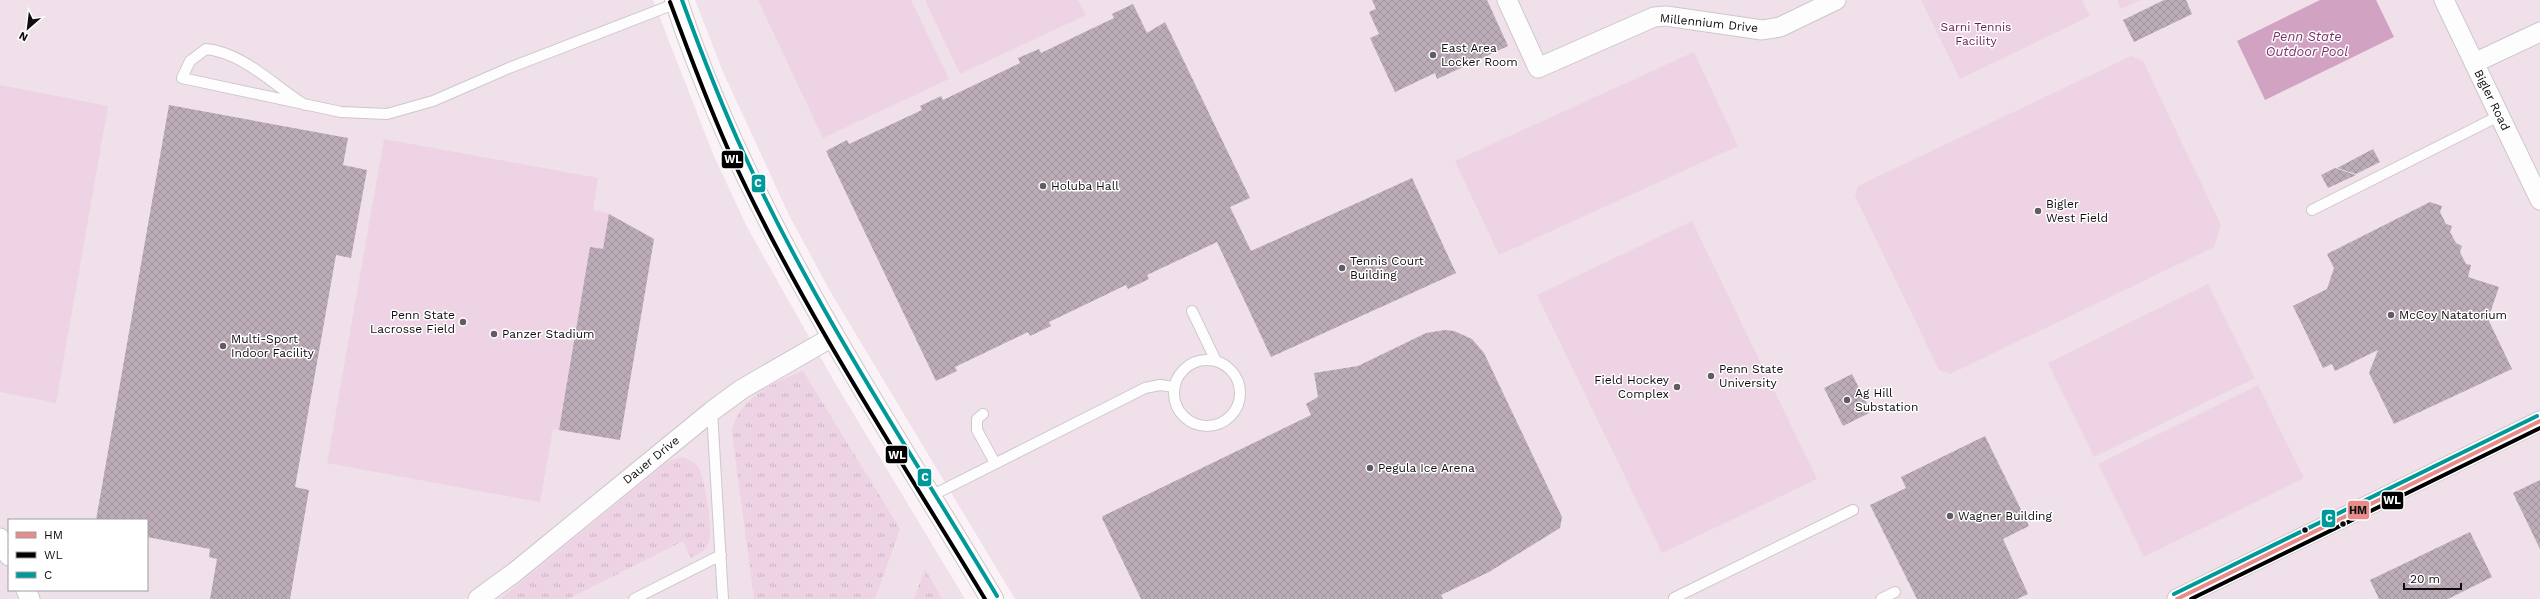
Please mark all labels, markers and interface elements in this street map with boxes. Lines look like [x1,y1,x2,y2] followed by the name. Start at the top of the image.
[8,8,48,48] north arrow
[1659,11,1759,35] street label: Millennium Drive
[1941,20,2011,48] park label: Sarni Tennis Facility
[17,29,30,44] text: N
[2266,29,2348,59] water label: Penn State Outdoor Pool
[1441,41,1518,69] place label: East Area Locker Room
[1428,50,1438,60] marker: East Area Locker Room
[2471,67,2513,133] street label: Bigler Road
[721,150,744,169] line badge: WL
[724,153,742,166] text: WL
[751,174,766,193] line badge: C
[754,177,762,190] text: C
[1051,179,1119,193] place label: Holuba Hall
[1038,181,1048,191] marker: Holuba Hall
[2046,197,2108,225] place label: Bigler West Field
[2033,206,2043,216] marker: Bigler West Field
[1350,254,1424,282] place label: Tennis Court Building
[1337,263,1347,273] marker: Tennis Court Building
[370,308,455,336] place label: Penn State Lacrosse Field
[2399,308,2507,322] place label: McCoy Natatorium
[2386,310,2396,320] marker: McCoy Natatorium
[458,317,468,327] marker: Penn State Lacrosse Field
[502,327,595,341] place label: Panzer Stadium
[489,329,499,339] marker: Panzer Stadium
[231,332,315,360] place label: Multi-Sport Indoor Facility
[218,341,228,351] marker: Multi-Sport Indoor Facility
[1719,362,1783,390] place label: Penn State University
[1706,371,1716,381] marker: Penn State University
[1594,373,1670,401] place label: Field Hockey Complex
[1672,382,1682,392] marker: Field Hockey Complex
[1855,386,1918,414] place label: Ag Hill Substation
[1842,395,1852,405] marker: Ag Hill Substation
[620,433,682,487] street label: Dauer Drive
[885,445,908,464] line badge: WL
[888,449,906,462] text: WL
[1378,461,1475,475] place label: Pegula Ice Arena
[1365,463,1375,473] marker: Pegula Ice Arena
[917,468,932,487] line badge: C
[921,471,929,484] text: C
[2381,491,2404,510] line badge: WL
[2383,494,2401,507] text: WL
[2347,500,2370,520] line badge: HM
[2349,504,2367,517] text: HM
[1958,509,2053,523] place label: Wagner Building
[2321,509,2336,528] line badge: C
[1945,511,1955,521] marker: Wagner Building
[2325,512,2333,525] text: C
[8,519,148,591] legend
[2338,519,2348,529] unlabelled marker
[2300,525,2310,535] unlabelled marker
[44,528,63,542] text: HM
[44,548,63,562] text: WL
[2404,565,2461,591] scale bar
[44,568,52,582] text: C
[2410,572,2440,586] text: 20 m

